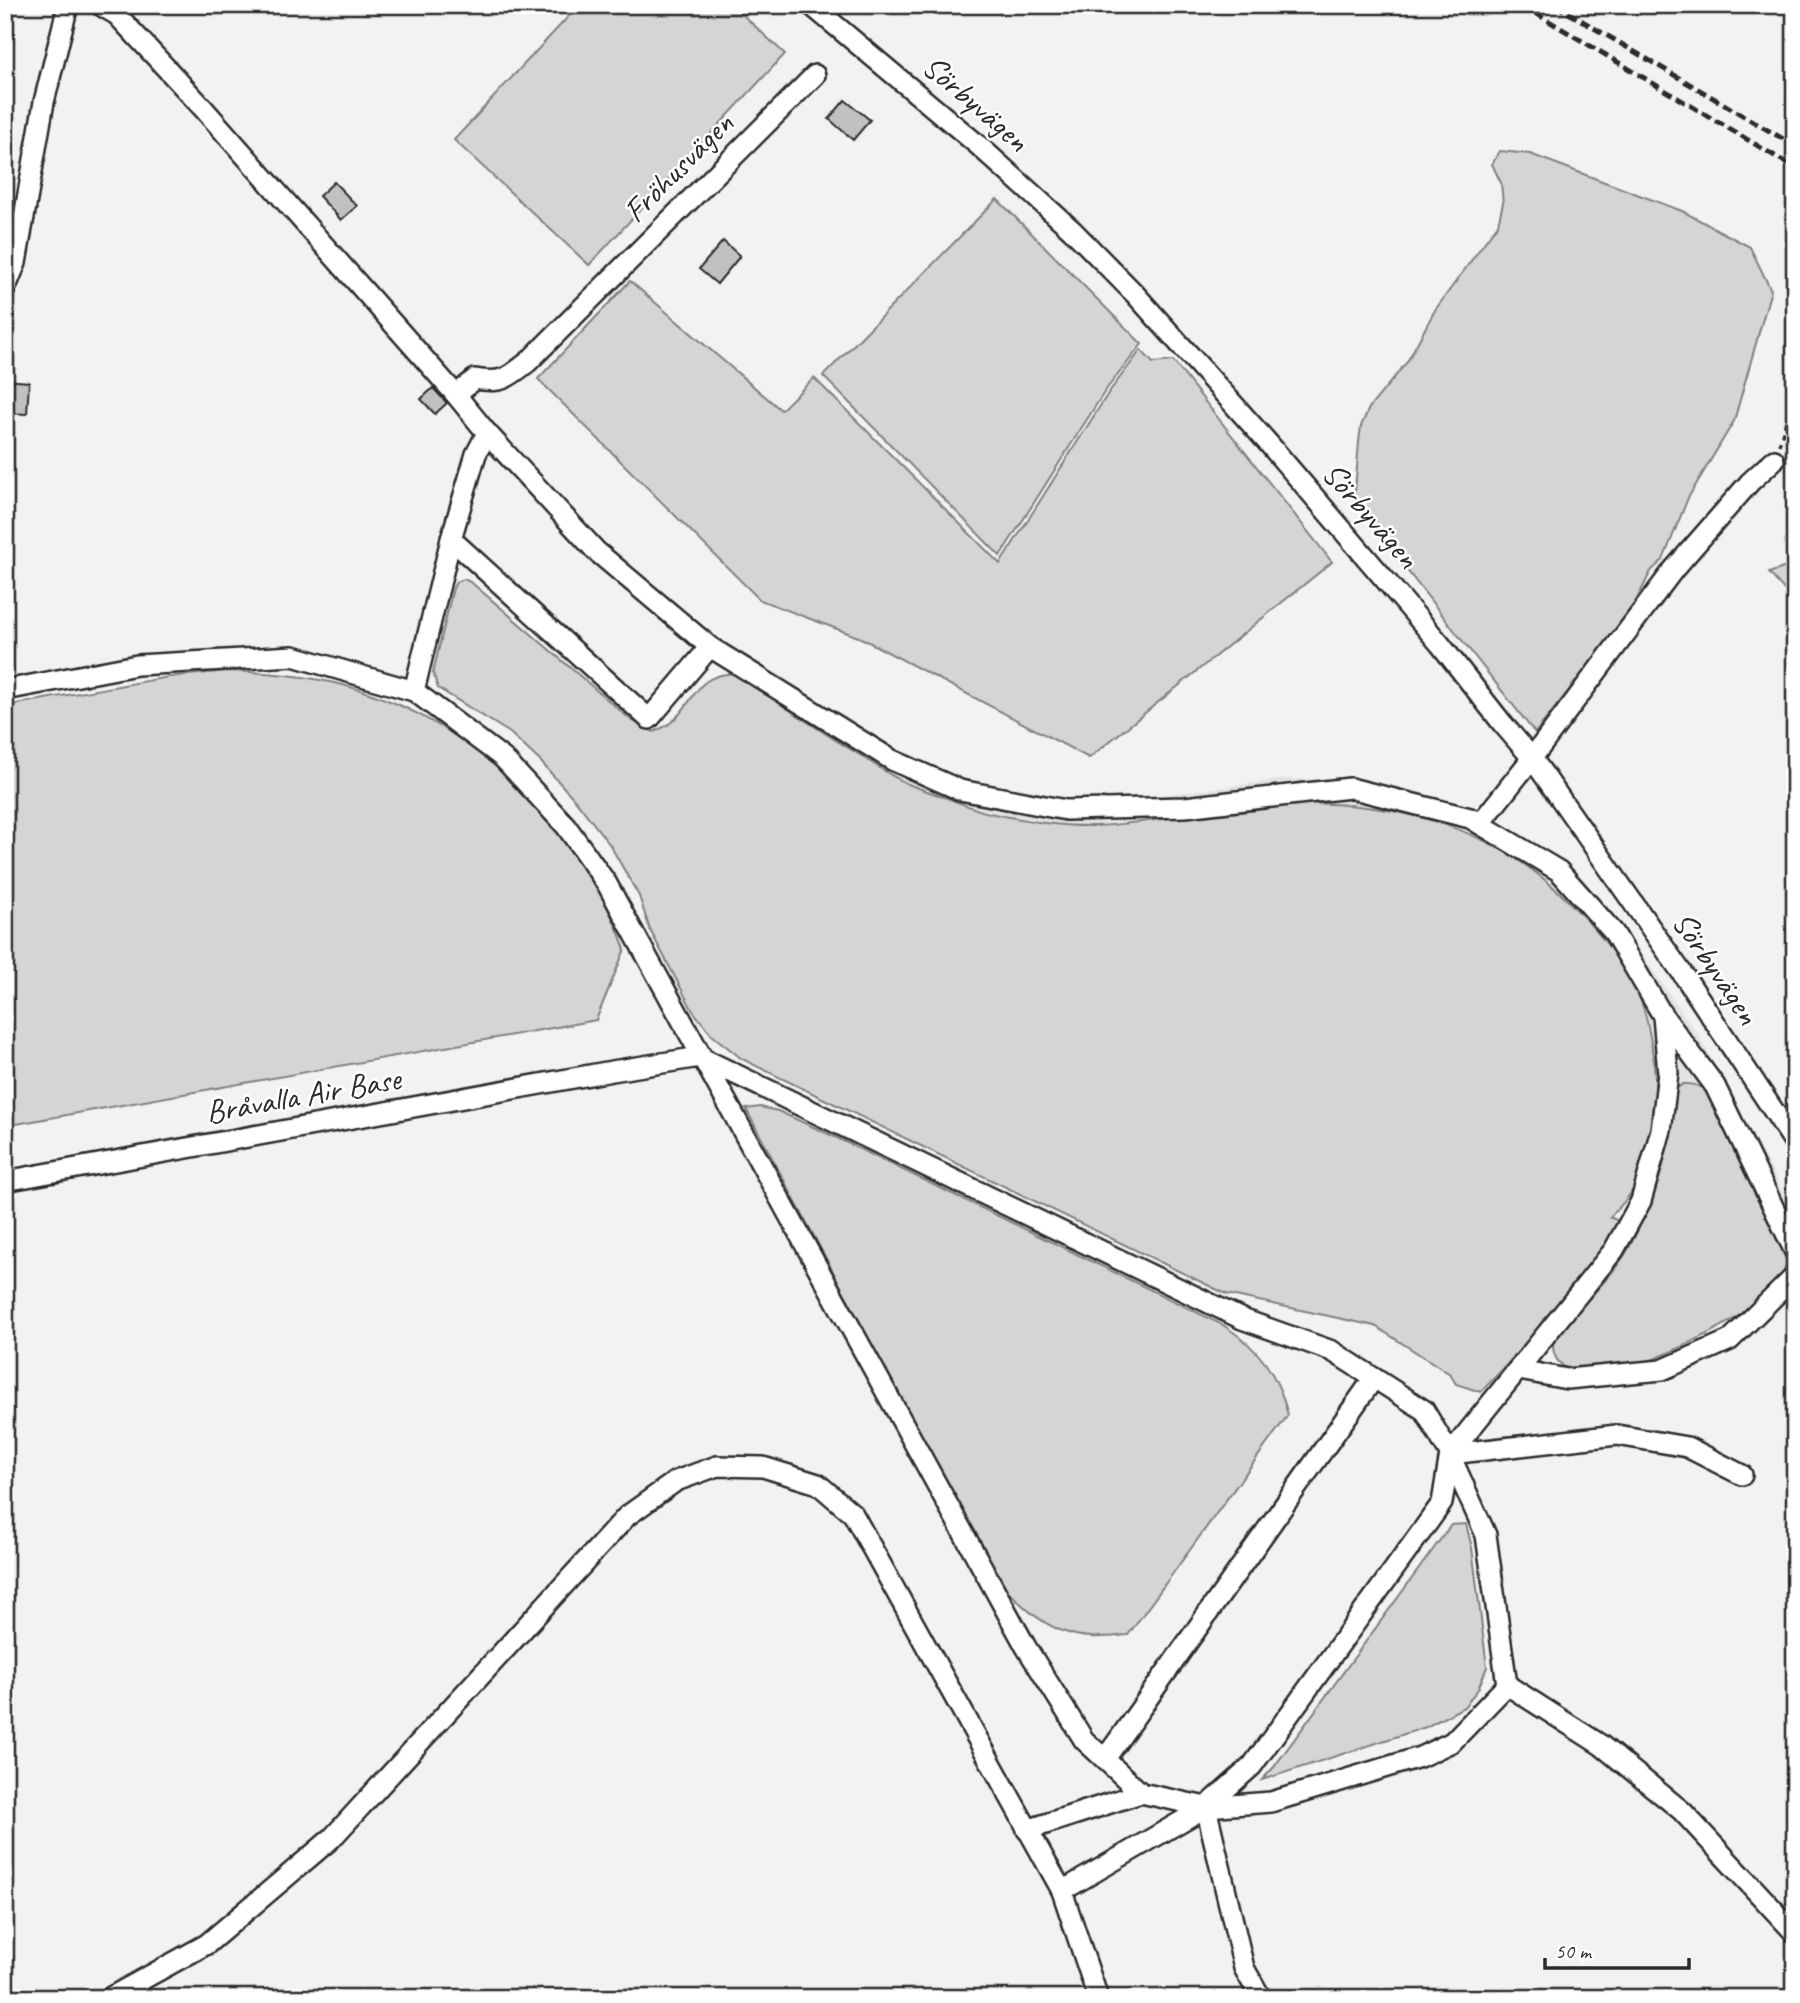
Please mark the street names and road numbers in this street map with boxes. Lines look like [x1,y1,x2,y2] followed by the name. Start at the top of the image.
[914,45,1038,161] street label: Sörbyvägen
[614,103,742,231] street label: Fröhusvägen
[1313,453,1429,577] street label: Sörbyvägen
[1663,903,1769,1033] street label: Sörbyvägen
[202,1057,406,1133] street label: Bråvalla Air Base

